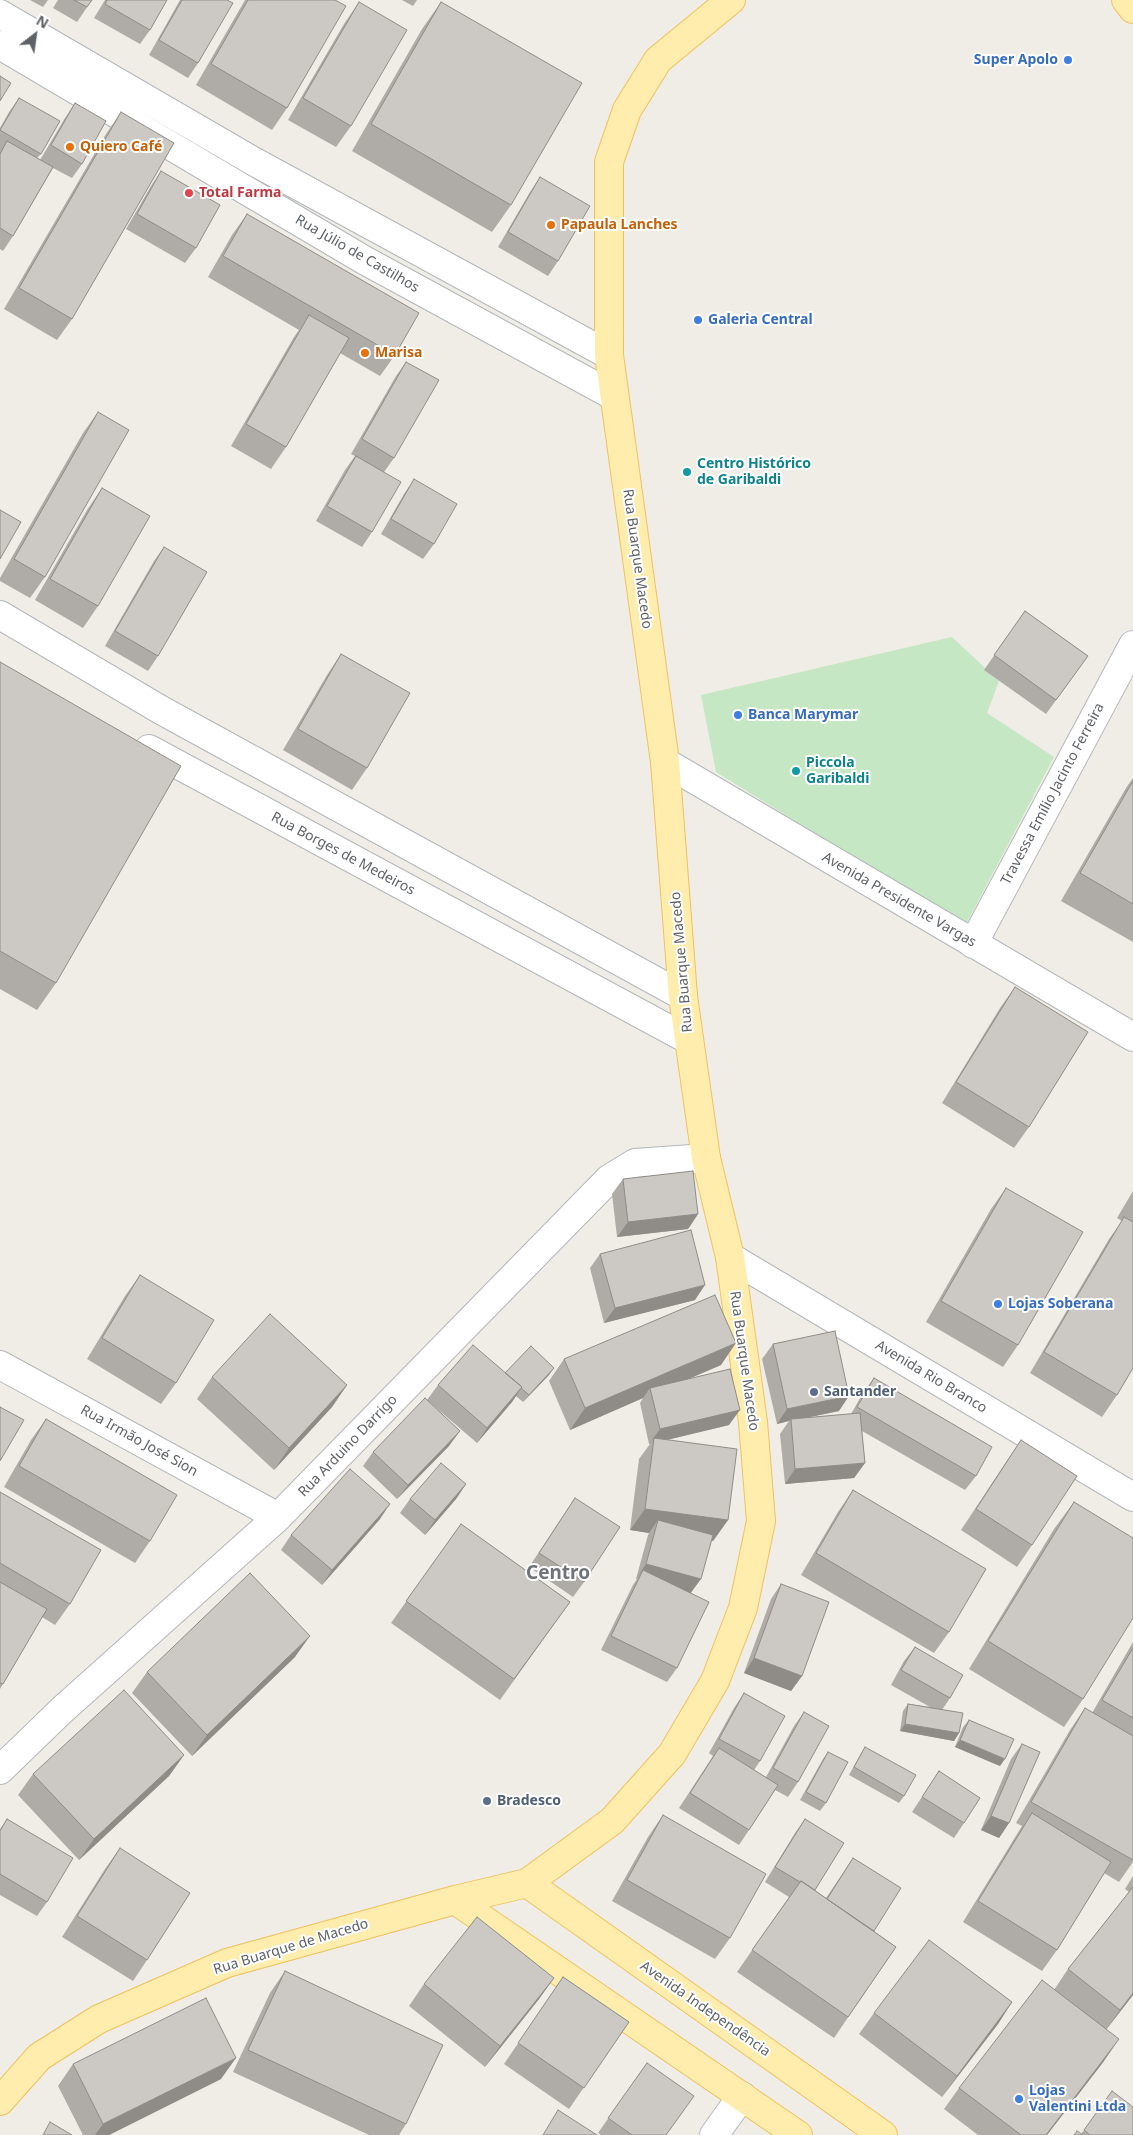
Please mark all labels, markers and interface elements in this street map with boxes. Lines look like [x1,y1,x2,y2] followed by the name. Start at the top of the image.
[10,10,60,60] north arrow
[33,10,52,33] text: N
[974,52,1058,68] place label: Super Apolo
[1062,54,1074,66] marker: Super Apolo
[80,139,162,155] place label: Quiero Café
[64,141,76,153] marker: Quiero Café
[199,185,281,201] place label: Total Farma
[183,187,195,199] marker: Total Farma
[292,212,422,296] street label: Rua Júlio de Castilhos
[561,217,678,233] place label: Papaula Lanches
[545,219,557,231] marker: Papaula Lanches
[708,312,813,328] place label: Galeria Central
[692,314,704,326] marker: Galeria Central
[375,345,422,361] place label: Marisa
[359,347,371,359] marker: Marisa
[697,456,811,488] place label: Centro Histórico de Garibaldi
[681,466,693,478] marker: Centro Histórico de Garibaldi
[619,488,655,630] street label: Rua Buarque Macedo
[998,700,1108,888] street label: Travessa Emílio Jacinto Ferreira
[748,707,858,723] place label: Banca Marymar
[732,709,744,721] marker: Banca Marymar
[806,755,869,788] place label: Piccola Garibaldi
[790,765,802,777] marker: Piccola Garibaldi
[268,809,418,899] street label: Rua Borges de Medeiros
[819,849,979,951] street label: Avenida Presidente Vargas
[667,891,697,1033] street label: Rua Buarque Macedo
[726,1290,762,1432] street label: Rua Buarque Macedo
[1008,1296,1113,1312] place label: Lojas Soberana
[992,1298,1004,1310] marker: Lojas Soberana
[872,1337,990,1417] street label: Avenida Rio Branco
[824,1384,896,1400] place label: Santander
[808,1386,820,1398] marker: Santander
[295,1392,401,1500] street label: Rua Arduino Darrigo
[77,1402,201,1480] street label: Rua Irmão José Sion
[526,1563,590,1585] district label: Centro
[497,1793,561,1809] place label: Bradesco
[481,1795,493,1807] marker: Bradesco
[211,1915,371,1979] street label: Rua Buarque de Macedo
[637,1958,773,2060] street label: Avenida Independência
[1029,2083,1126,2116] place label: Lojas Valentini Ltda
[1013,2093,1025,2105] marker: Lojas Valentini Ltda

